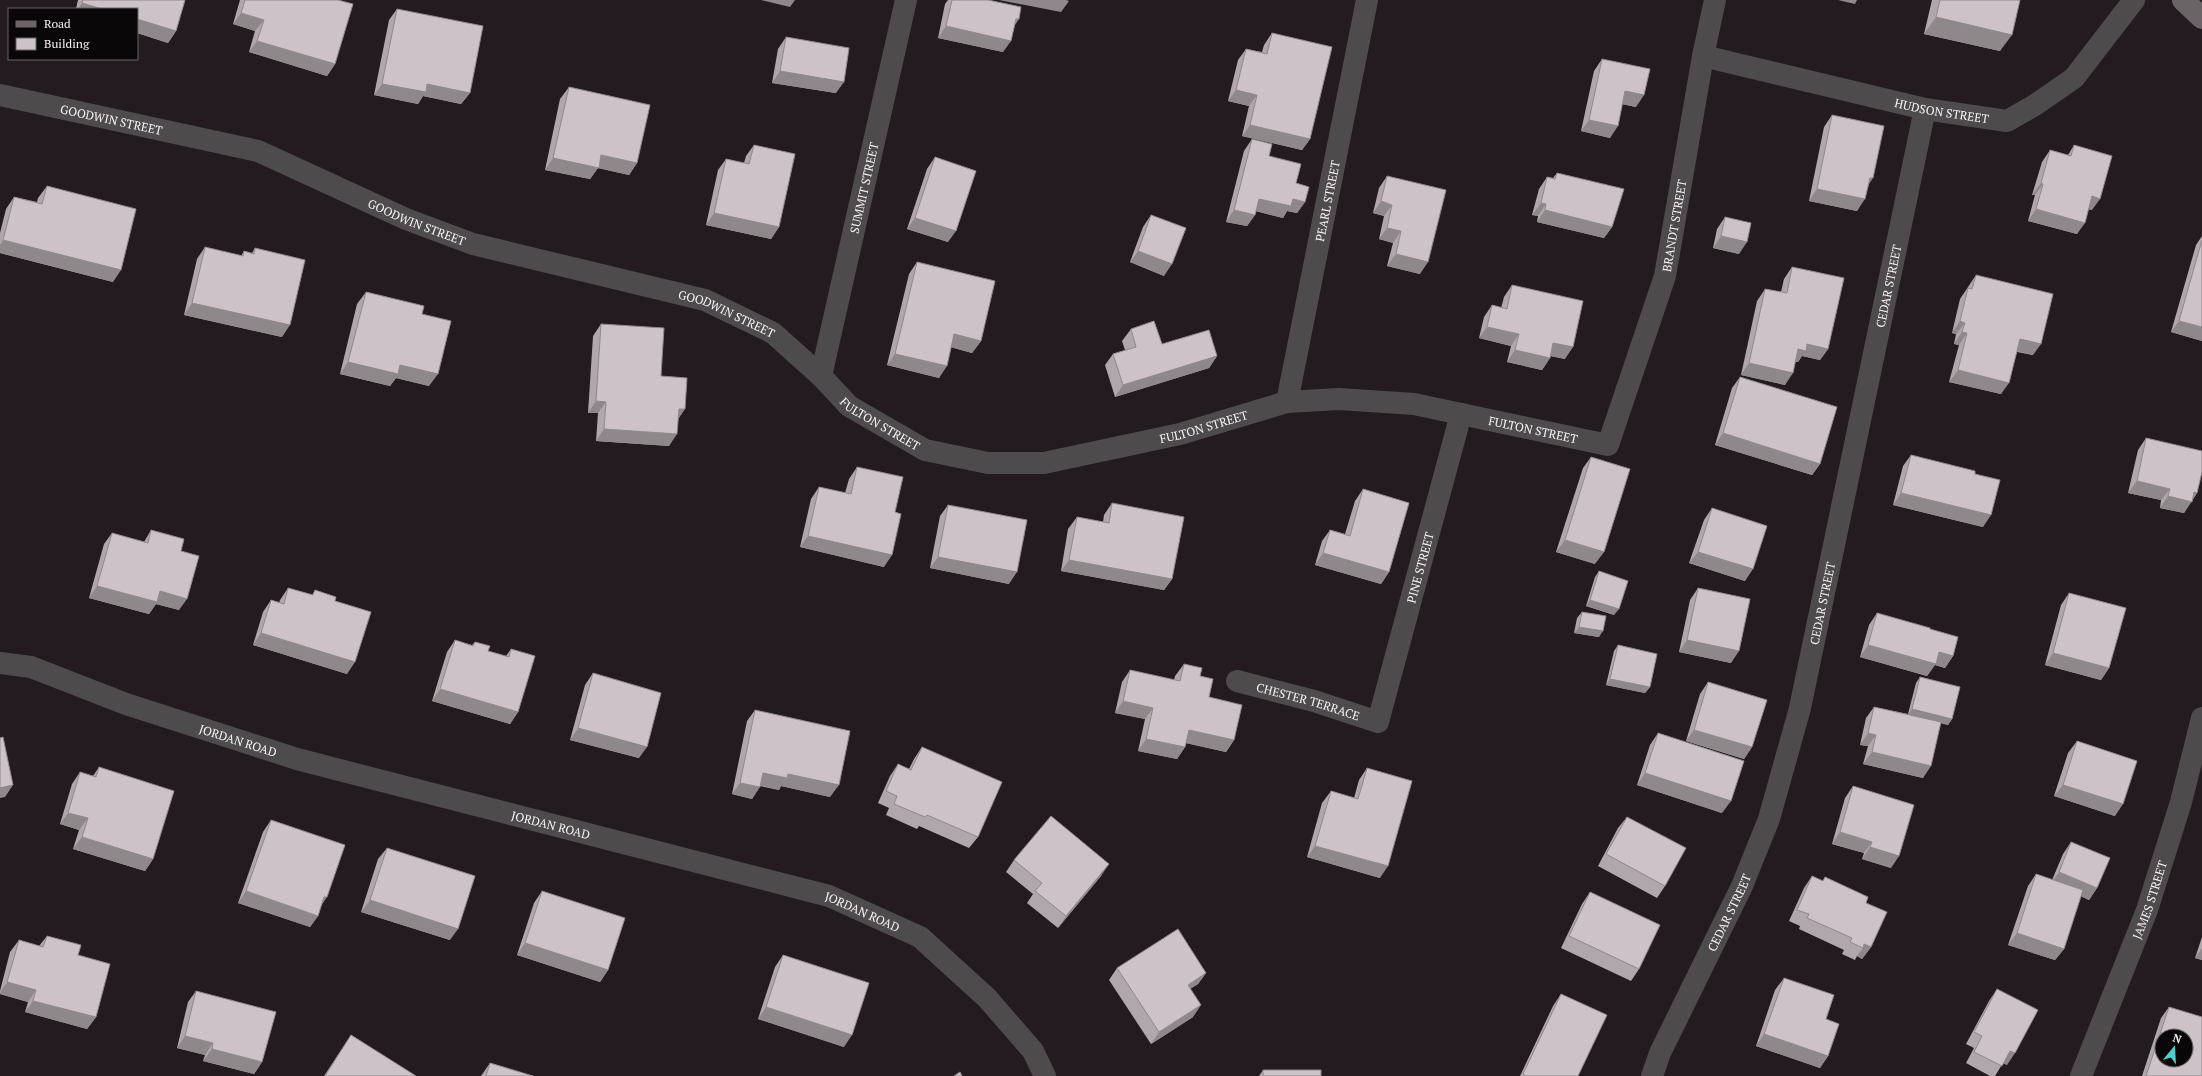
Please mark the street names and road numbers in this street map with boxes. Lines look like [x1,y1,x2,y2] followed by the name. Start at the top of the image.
[1893,95,1990,126] street label: HUDSON STREET
[59,101,165,138] street label: GOODWIN STREET
[846,140,881,235] street label: SUMMIT STREET
[1312,158,1343,243] street label: PEARL STREET
[1658,178,1689,273] street label: BRANDT STREET
[366,195,468,248] street label: GOODWIN STREET
[1872,243,1904,329] street label: CEDAR STREET
[677,286,778,341] street label: GOODWIN STREET
[837,394,924,453] street label: FULTON STREET
[1158,407,1250,446] street label: FULTON STREET
[1487,412,1580,446] street label: FULTON STREET
[1403,530,1437,605] street label: PINE STREET
[1806,560,1838,646] street label: CEDAR STREET
[1255,679,1362,723] street label: CHESTER TERRACE
[197,721,279,760] street label: JORDAN ROAD
[510,807,592,842] street label: JORDAN ROAD
[2129,858,2170,941] street label: JAMES STREET
[1704,871,1754,954] street label: CEDAR STREET
[824,888,902,935] street label: JORDAN ROAD

